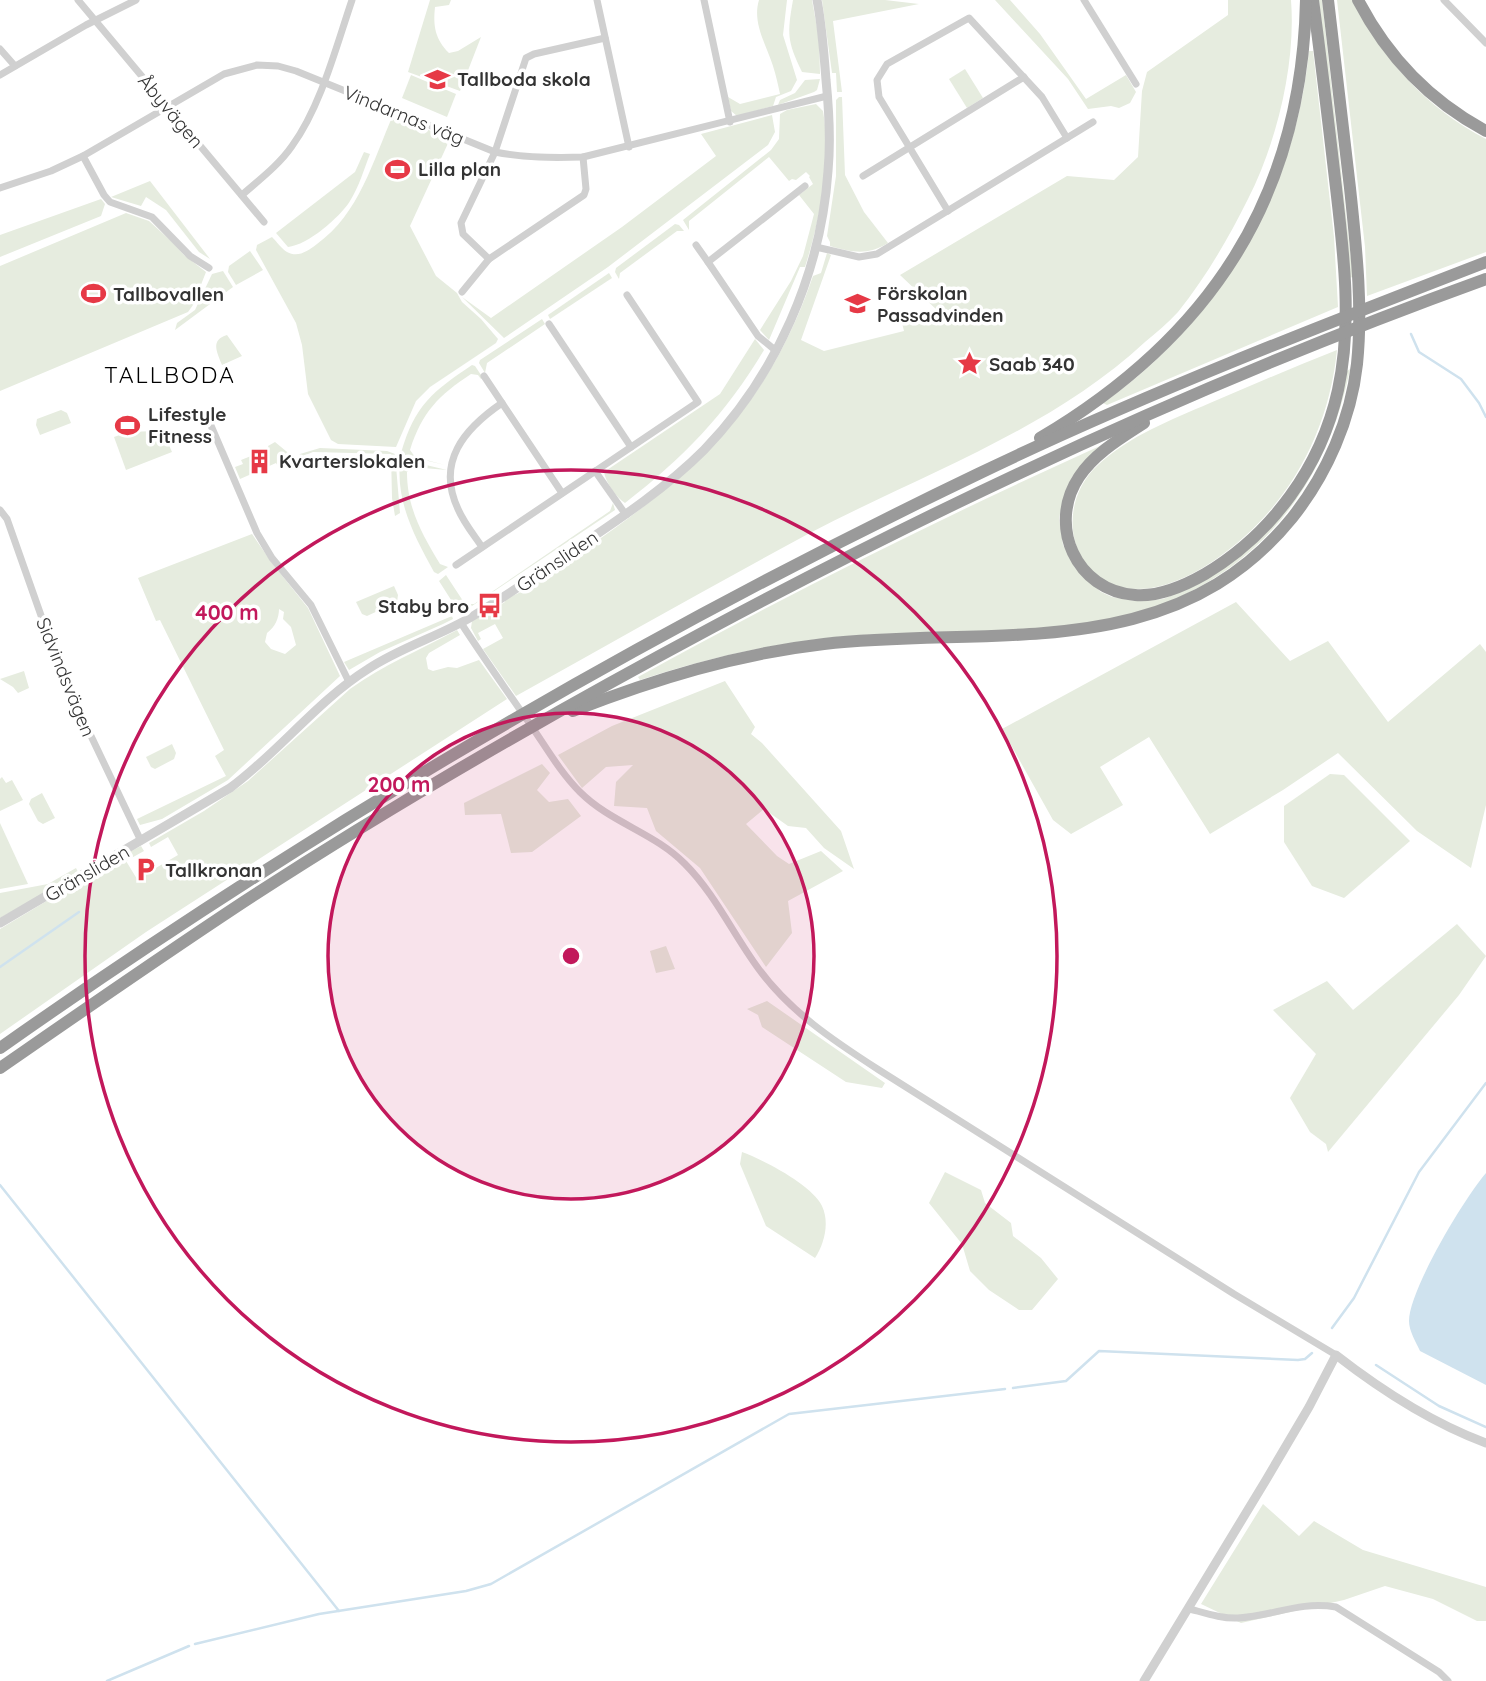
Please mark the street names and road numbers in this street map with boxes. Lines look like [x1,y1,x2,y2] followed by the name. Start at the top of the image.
[133,69,209,153] street label: Åbyvägen
[340,80,468,150] street label: Vindarnas väg
[512,525,602,597] street label: Gränsliden
[31,614,101,740] street label: Sidvindsvägen
[41,839,133,907] street label: Gränsliden

